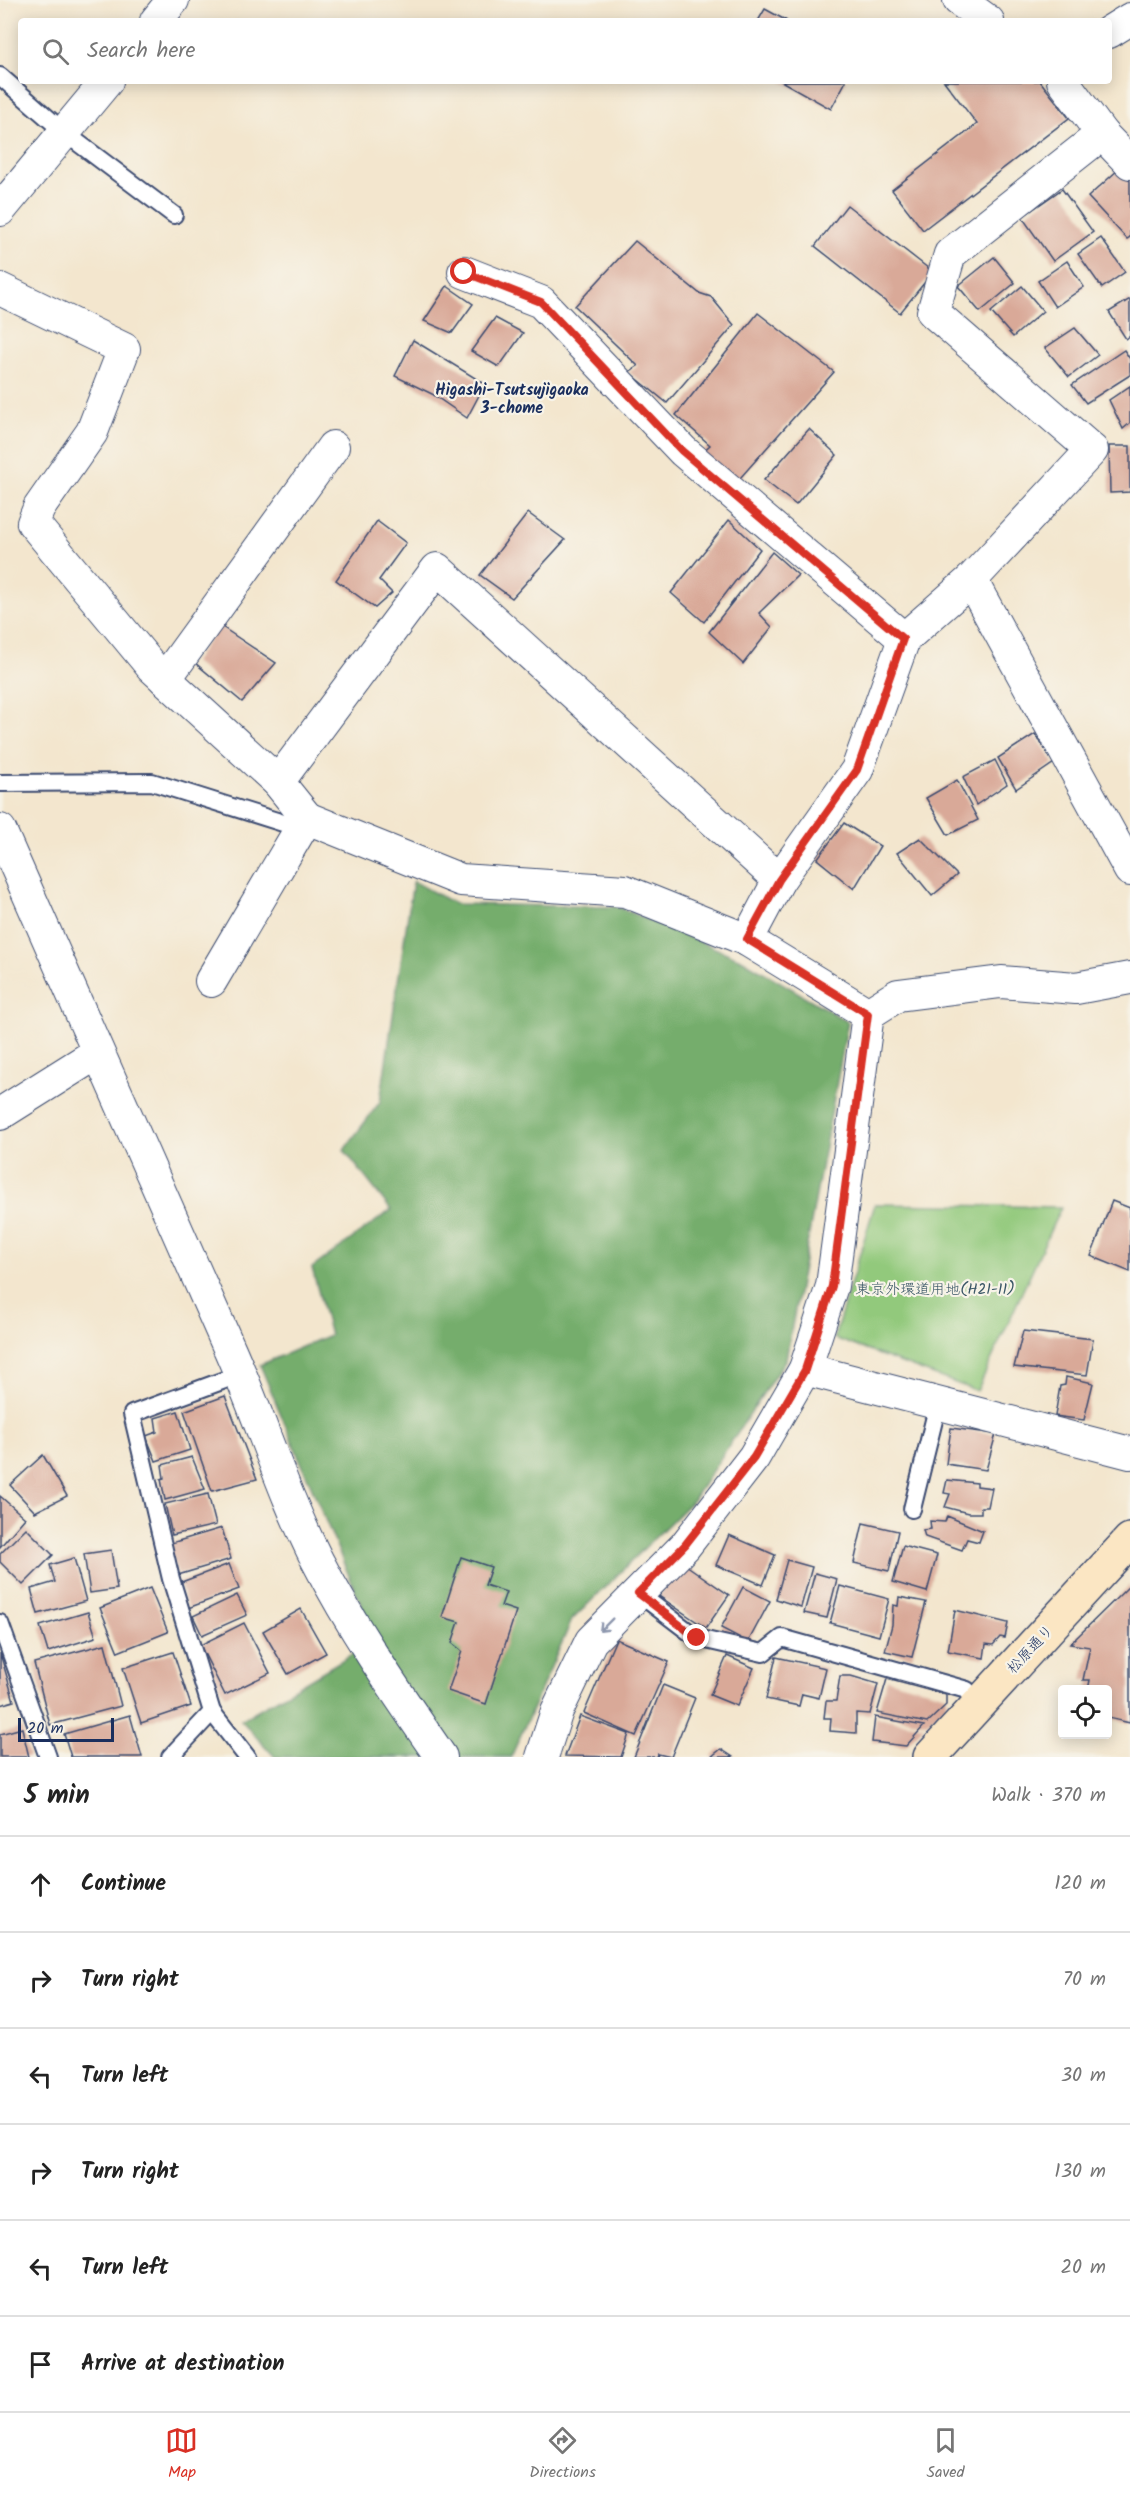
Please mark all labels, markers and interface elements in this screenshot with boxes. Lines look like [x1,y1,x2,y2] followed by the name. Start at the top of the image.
[18,18,1112,84] search box
[87,34,195,69] text: Search here
[39,35,72,68] icon: search
[450,258,476,284] route start
[435,378,589,421] district label: Higashi-Tsutsujigaoka 3-chome
[855,1278,1015,1302] park label: 東京外環道用地(H21-11)
[598,1618,613,1633] one-way arrow
[1001,1620,1060,1680] street label: 松原通り
[683,1624,709,1650] route end
[1058,1685,1112,1739] map controls
[1058,1685,1112,1739] button: locate
[18,1715,114,1742] scale bar
[27,1716,63,1741] text: 20 m
[24,1775,90,1817] text: 5 min
[991,1780,1106,1812] text: Walk · 370 m
[81,1867,166,1902] text: Continue
[24,1868,57,1901] icon: ahead
[1054,1868,1106,1900] text: 120 m
[81,1963,179,1998] text: Turn right
[24,1964,57,1997] icon: right
[1063,1964,1106,1996] text: 70 m
[81,2059,168,2094] text: Turn left
[24,2060,57,2093] icon: left
[1061,2060,1106,2092] text: 30 m
[81,2155,179,2190] text: Turn right
[24,2156,57,2189] icon: right
[1054,2156,1106,2188] text: 130 m
[81,2251,168,2286] text: Turn left
[24,2252,57,2285] icon: left
[1060,2252,1106,2284] text: 20 m
[81,2347,284,2382] text: Arrive at destination
[24,2348,57,2381] icon: arrive
[165,2424,198,2485] tab: Map
[529,2424,596,2485] tab: Directions
[927,2424,965,2485] tab: Saved

